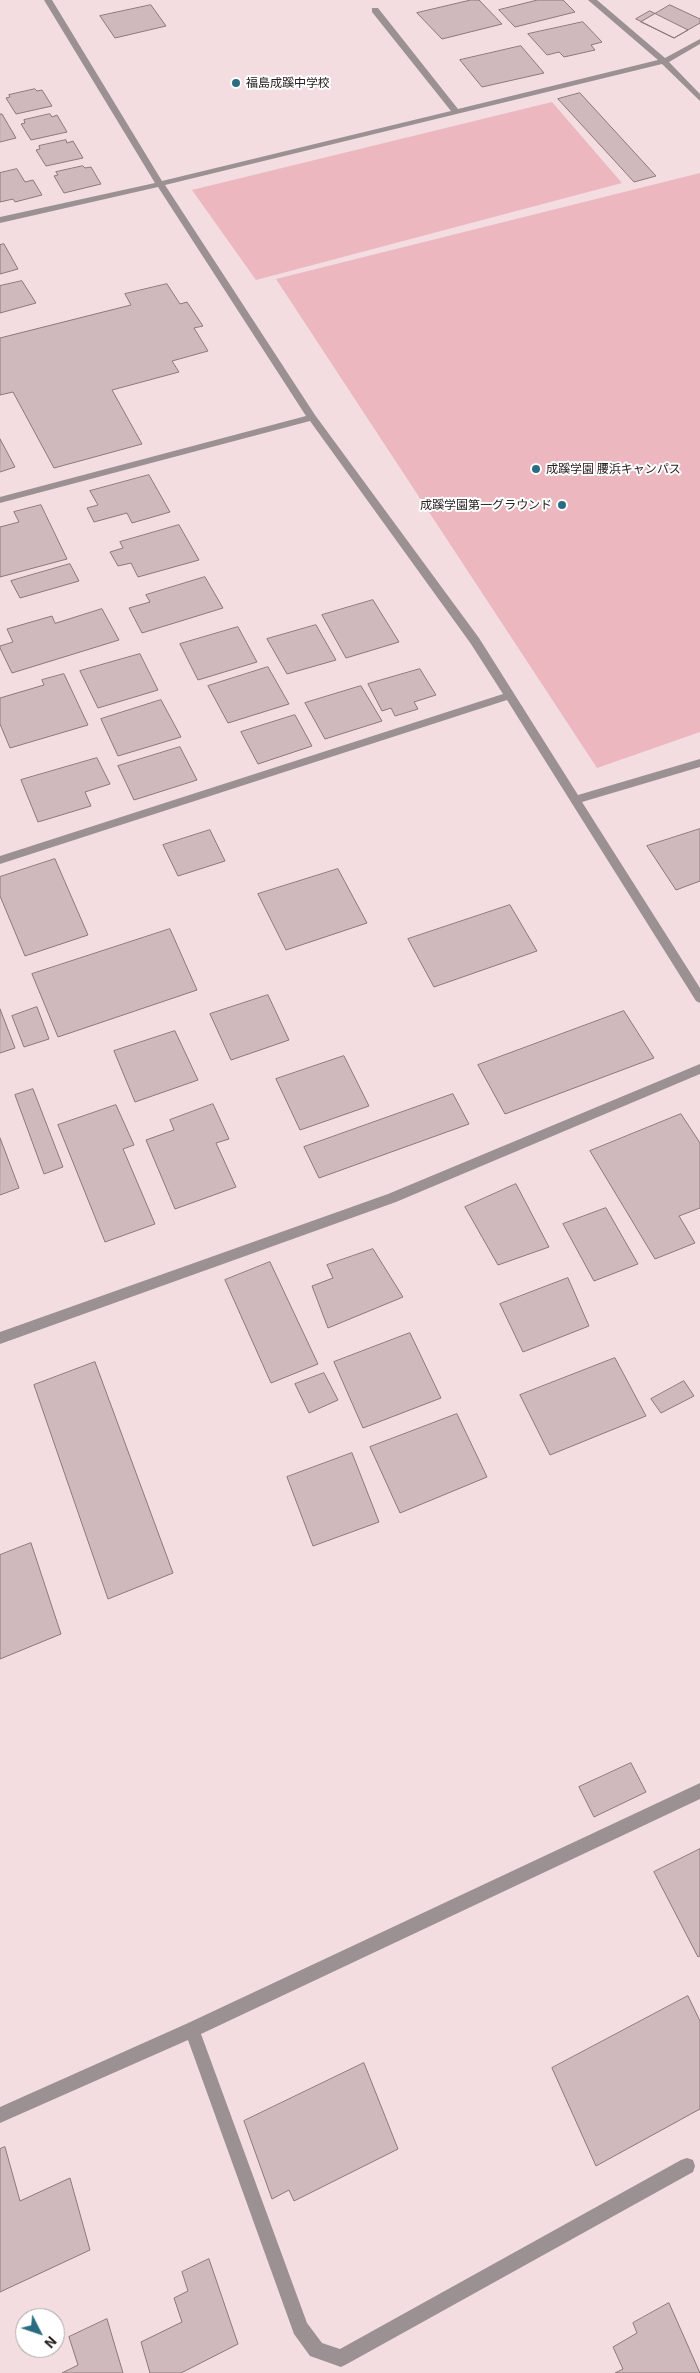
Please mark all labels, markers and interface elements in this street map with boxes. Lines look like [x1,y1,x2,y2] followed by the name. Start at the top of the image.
[246,76,330,90] place label: 福島成蹊中学校
[230,77,242,89] marker: 福島成蹊中学校
[546,462,681,476] place label: 成蹊学園 腰浜キャンパス
[530,463,542,475] marker: 成蹊学園 腰浜キャンパス
[420,498,552,512] place label: 成蹊学園第一グラウンド
[556,499,568,511] marker: 成蹊学園第一グラウンド
[15,2308,65,2358] north arrow
[41,2333,61,2352] text: N

